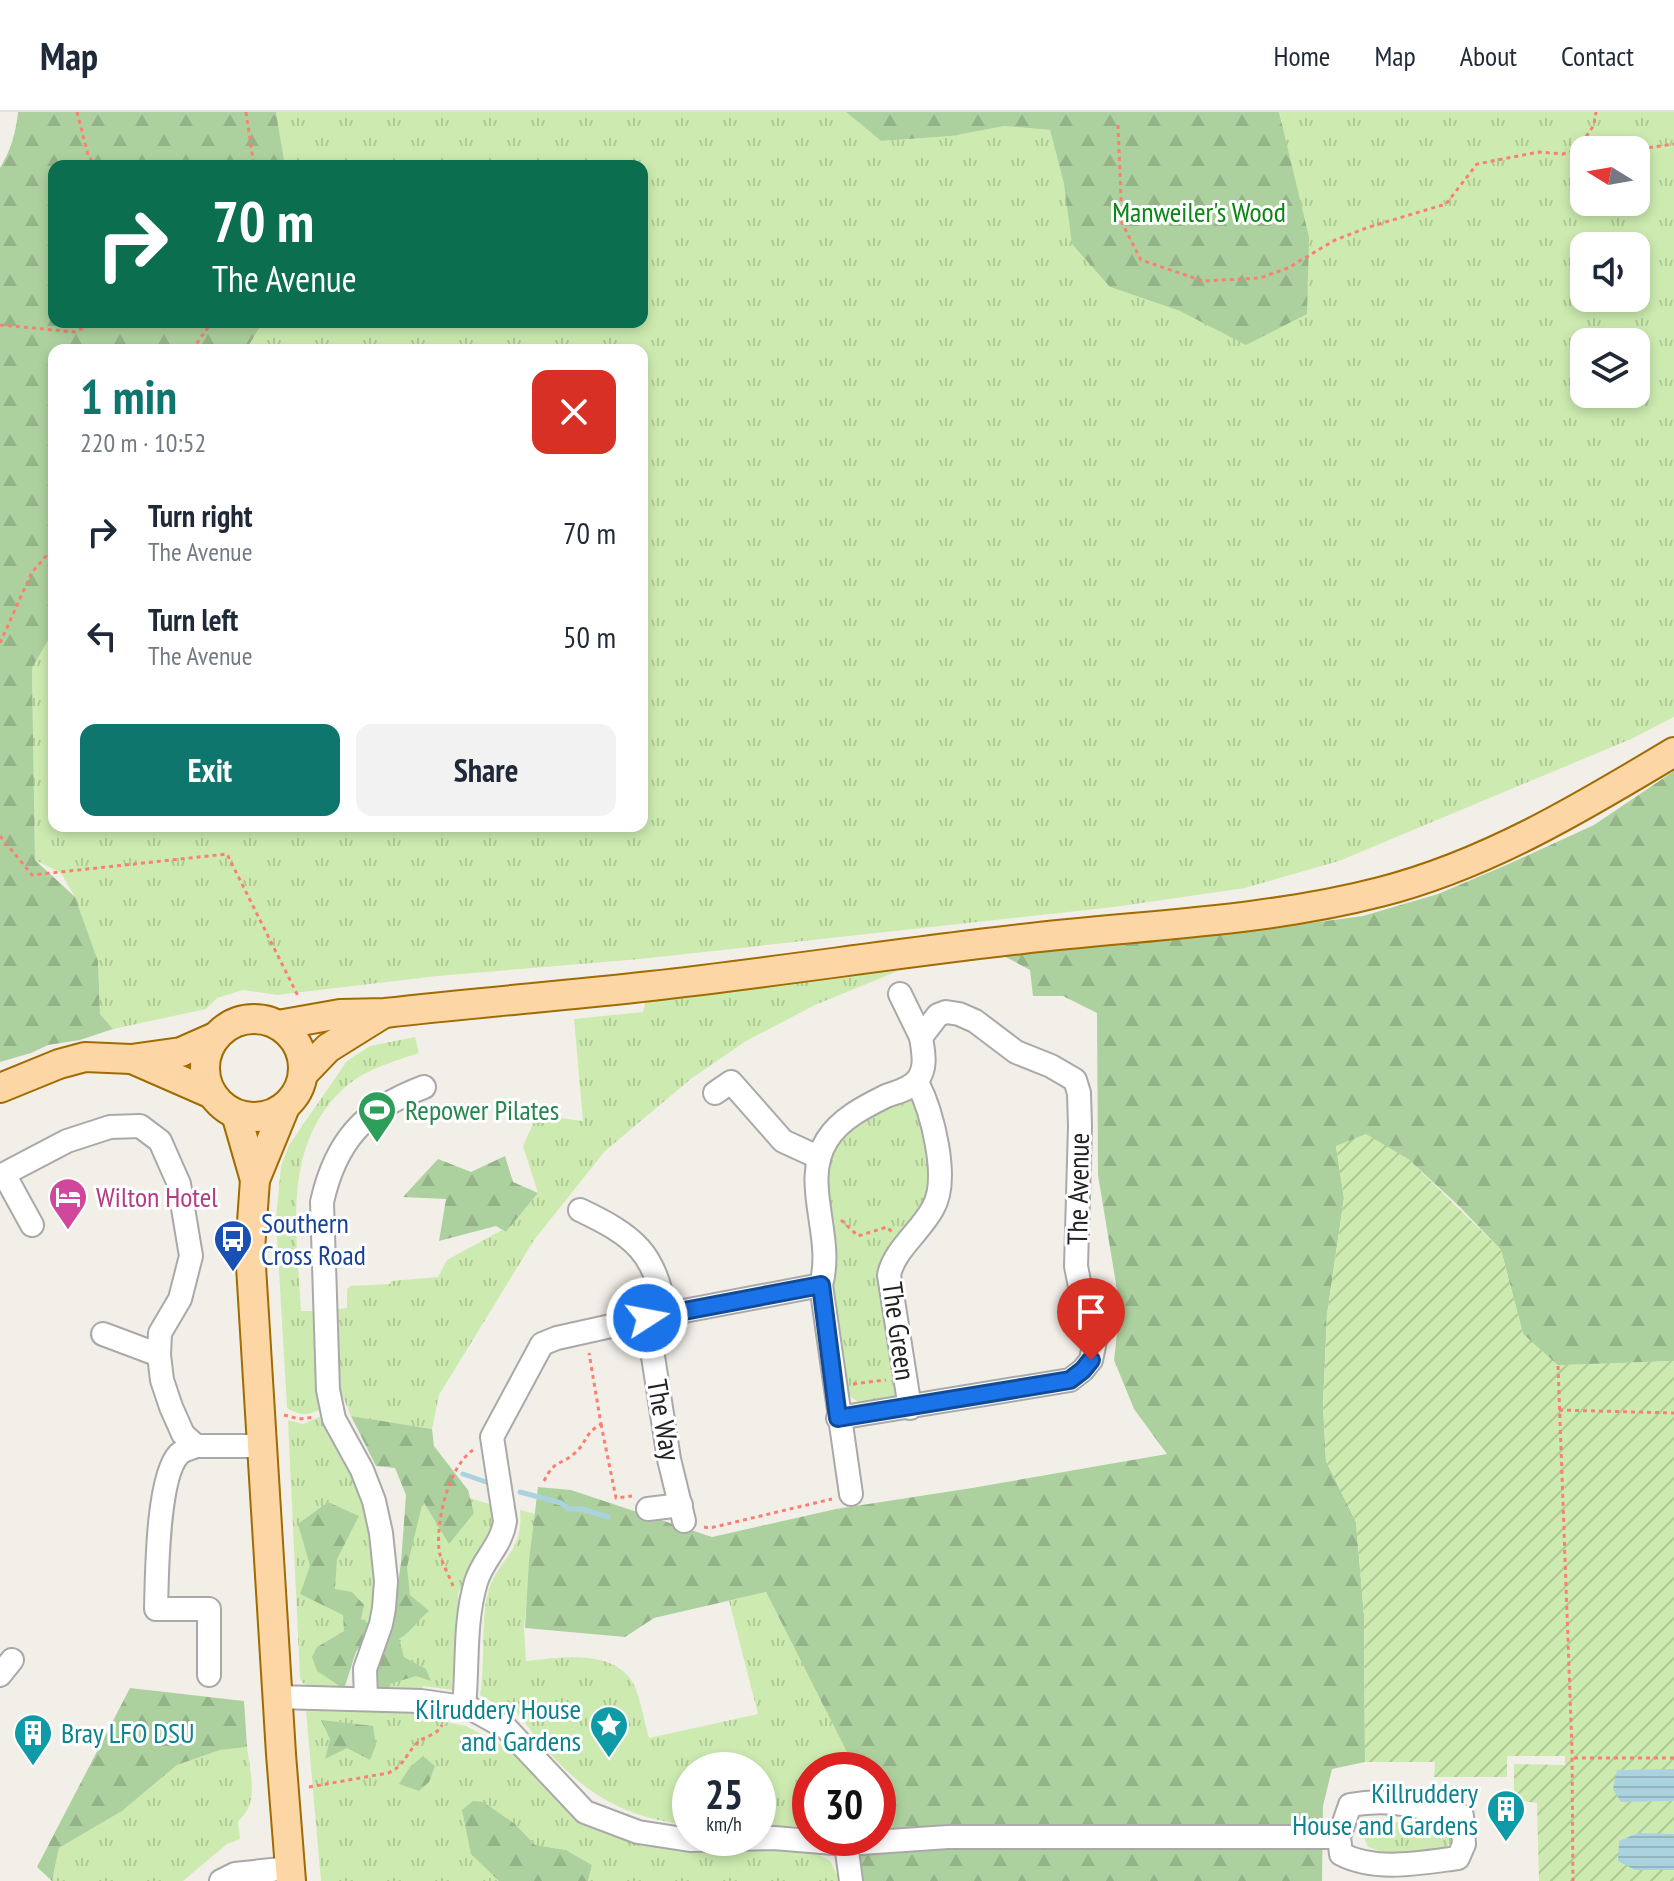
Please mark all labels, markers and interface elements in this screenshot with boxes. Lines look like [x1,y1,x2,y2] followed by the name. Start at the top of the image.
[40,31,98,80] text: Map
[1274,37,1330,74] text: Home
[1374,37,1416,74] text: Map
[1460,37,1517,74] text: About
[1561,37,1634,74] text: Contact
[1570,136,1650,216] north arrow
[1570,136,1650,408] map controls
[212,185,314,257] text: 70 m
[80,192,184,296] icon: right
[1112,193,1286,230] park label: Manweiler's Wood
[1570,232,1650,312] button: sound
[212,255,357,302] text: The Avenue
[1570,328,1650,408] button: layers
[80,365,177,427] text: 1 min
[532,370,616,454] button: close
[80,426,206,459] text: 220 m · 10:52
[148,496,252,535] text: Turn right
[80,510,124,554] icon: right
[563,513,616,552] text: 70 m
[148,535,252,568] text: The Avenue
[148,600,238,639] text: Turn left
[80,614,124,658] icon: left
[563,617,616,656] text: 50 m
[148,639,252,672] text: The Avenue
[80,724,340,816] button: Exit
[356,724,616,816] button: Share
[356,1089,398,1144] sports icon: Repower Pilates
[405,1091,559,1128] place label: Repower Pilates
[1058,1132,1097,1246] street label: The Avenue
[47,1176,89,1231] hotel icon: Wilton Hotel
[96,1178,218,1215] place label: Wilton Hotel
[261,1204,366,1273] place label: Southern Cross Road
[212,1218,254,1273] bus stop icon: Southern Cross Road
[605,1276,689,1360] position arrow
[1057,1278,1125,1360] pin
[874,1279,925,1383] street label: The Green
[1069,1290,1113,1334] icon: arrive
[639,1377,690,1464] street label: The Way
[415,1690,581,1759] place label: Kilruddery House and Gardens
[588,1704,630,1759] place icon: Kilruddery House and Gardens
[12,1712,54,1767] building icon: Bray LFO DSU
[61,1714,194,1751] place label: Bray LFO DSU
[792,1752,896,1856] speed limit sign: 30
[705,1768,743,1820] text: 25
[1292,1774,1478,1843] place label: Killruddery House and Gardens
[1485,1788,1527,1843] building icon: Killruddery House and Gardens
[706,1811,742,1837] text: km/h

